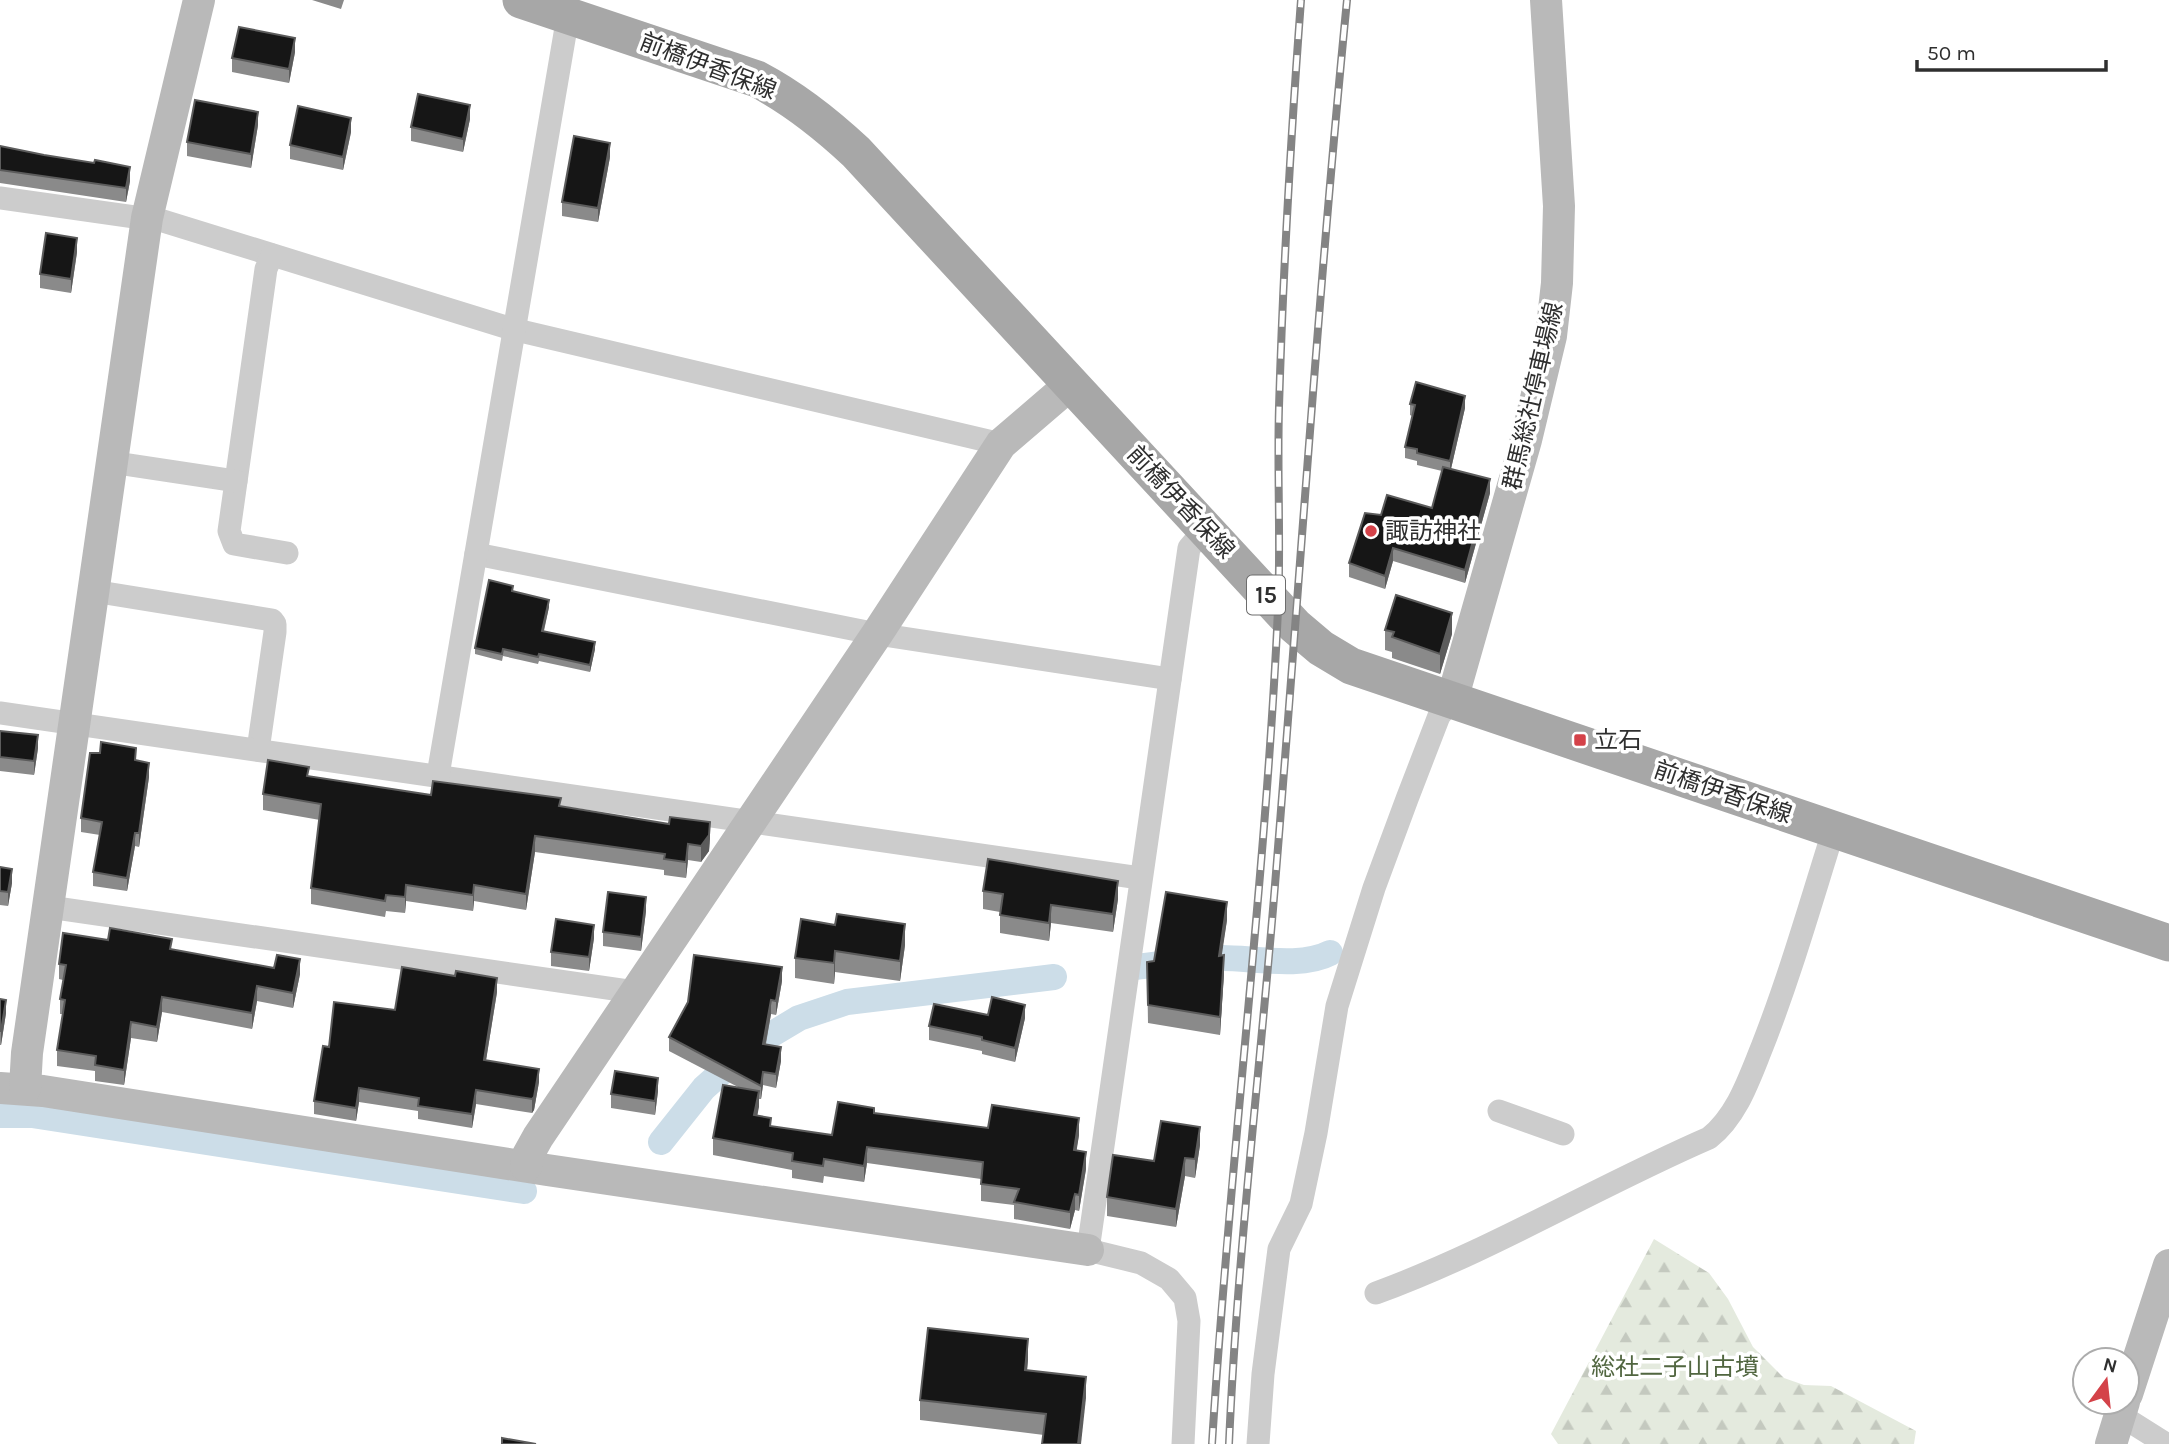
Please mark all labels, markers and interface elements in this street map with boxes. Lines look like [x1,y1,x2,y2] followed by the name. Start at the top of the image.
[636,27,780,105] street label: 前橋伊香保線
[1917,28,2106,72] scale bar
[1927,41,1976,65] text: 50 m
[1498,299,1568,493] street label: 群馬総社停車場線
[1122,440,1240,564] street label: 前橋伊香保線
[1385,517,1481,545] place label: 諏訪神社
[1363,523,1379,539] marker: 諏訪神社
[1247,576,1285,614] road number: 15
[1594,726,1642,754] place label: 立石
[1572,732,1588,748] marker: 立石
[1650,755,1796,829] street label: 前橋伊香保線
[2071,1346,2141,1416] north arrow
[1591,1353,1759,1381] park label: 総社二子山古墳
[2101,1353,2120,1378] text: N

